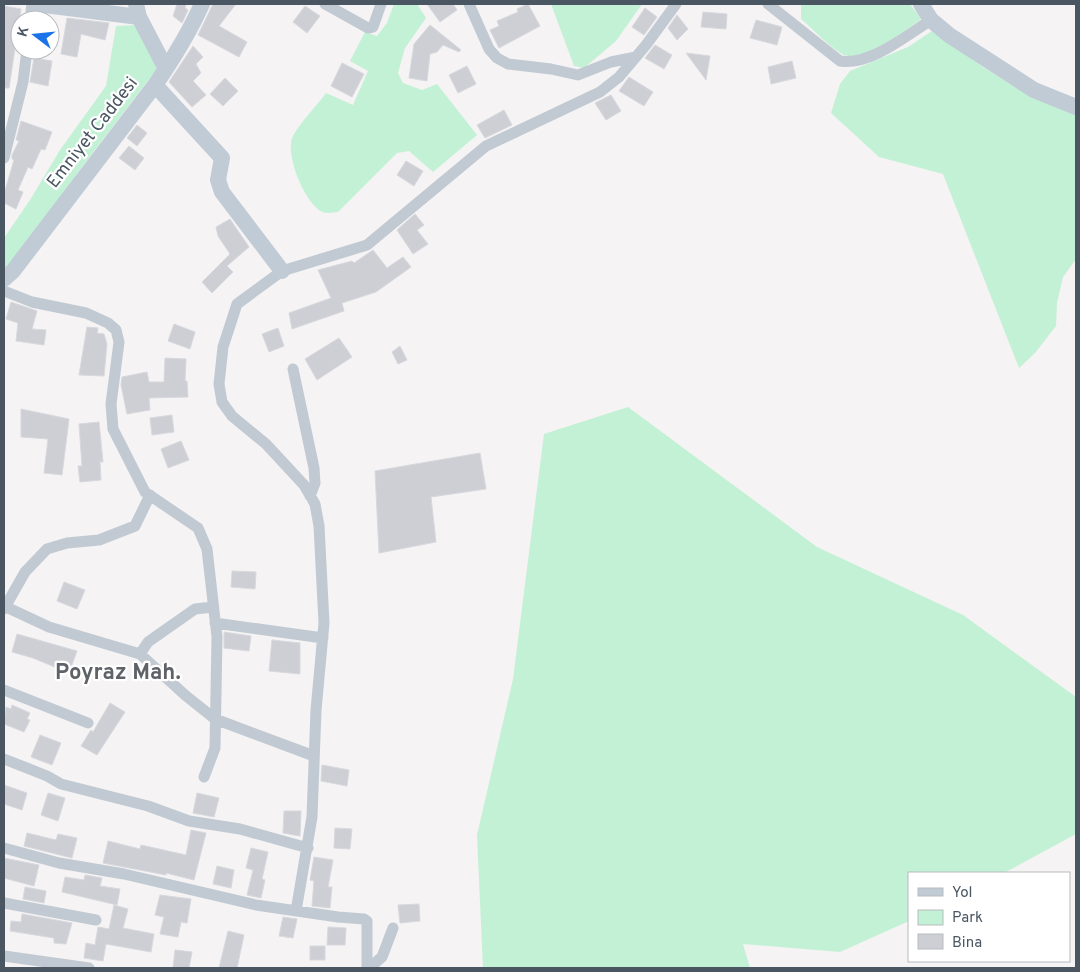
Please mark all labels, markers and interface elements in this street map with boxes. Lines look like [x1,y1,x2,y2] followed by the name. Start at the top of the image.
[10,10,60,60] north arrow
[14,25,34,39] text: K
[42,73,144,193] street label: Emniyet Caddesi
[55,660,181,687] district label: Poyraz Mah.
[908,872,1070,962] legend
[952,884,973,903] text: Yol
[952,909,983,928] text: Park
[952,934,982,953] text: Bina

